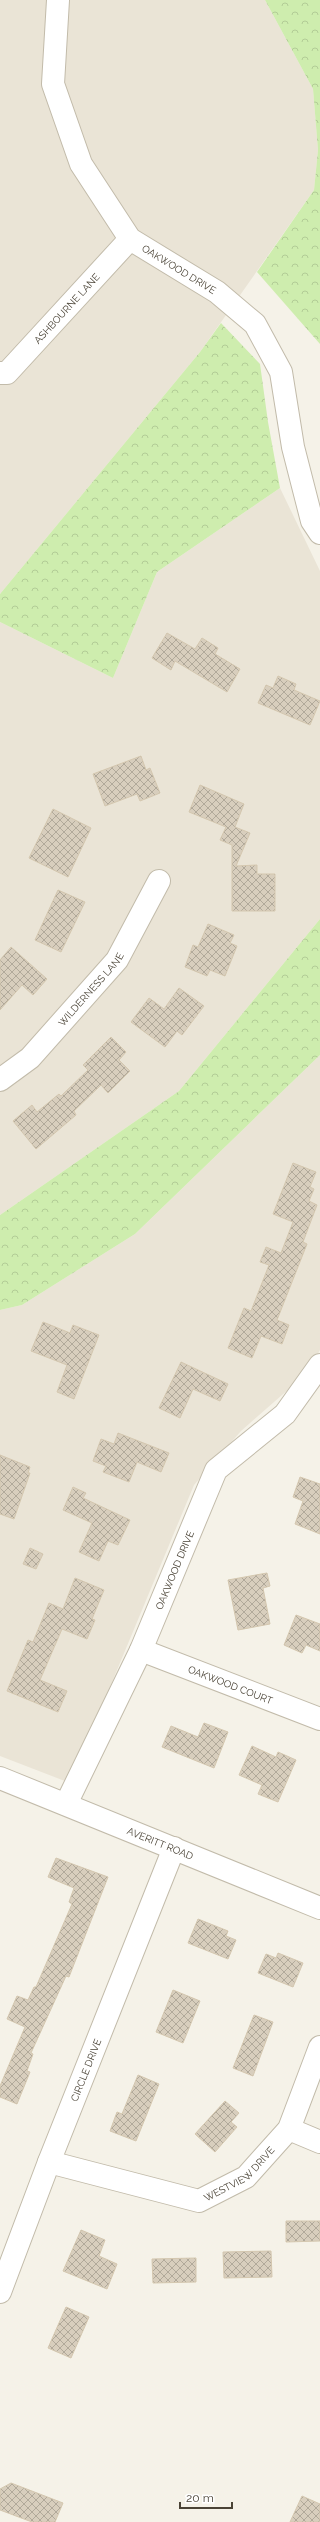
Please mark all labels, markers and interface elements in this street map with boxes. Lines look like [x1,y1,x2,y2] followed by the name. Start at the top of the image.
[140,243,218,296] street label: OAKWOOD DRIVE
[32,271,102,346] street label: ASHBOURNE LANE
[56,951,126,1028] street label: WILDERNESS LANE
[153,1529,196,1611] street label: OAKWOOD DRIVE
[186,1664,274,1706] street label: OAKWOOD COURT
[125,1825,195,1862] street label: AVERITT ROAD
[69,2037,103,2103] street label: CIRCLE DRIVE
[202,2145,277,2204] street label: WESTVIEW DRIVE
[180,2484,232,2510] scale bar
[186,2491,214,2505] text: 20 m

